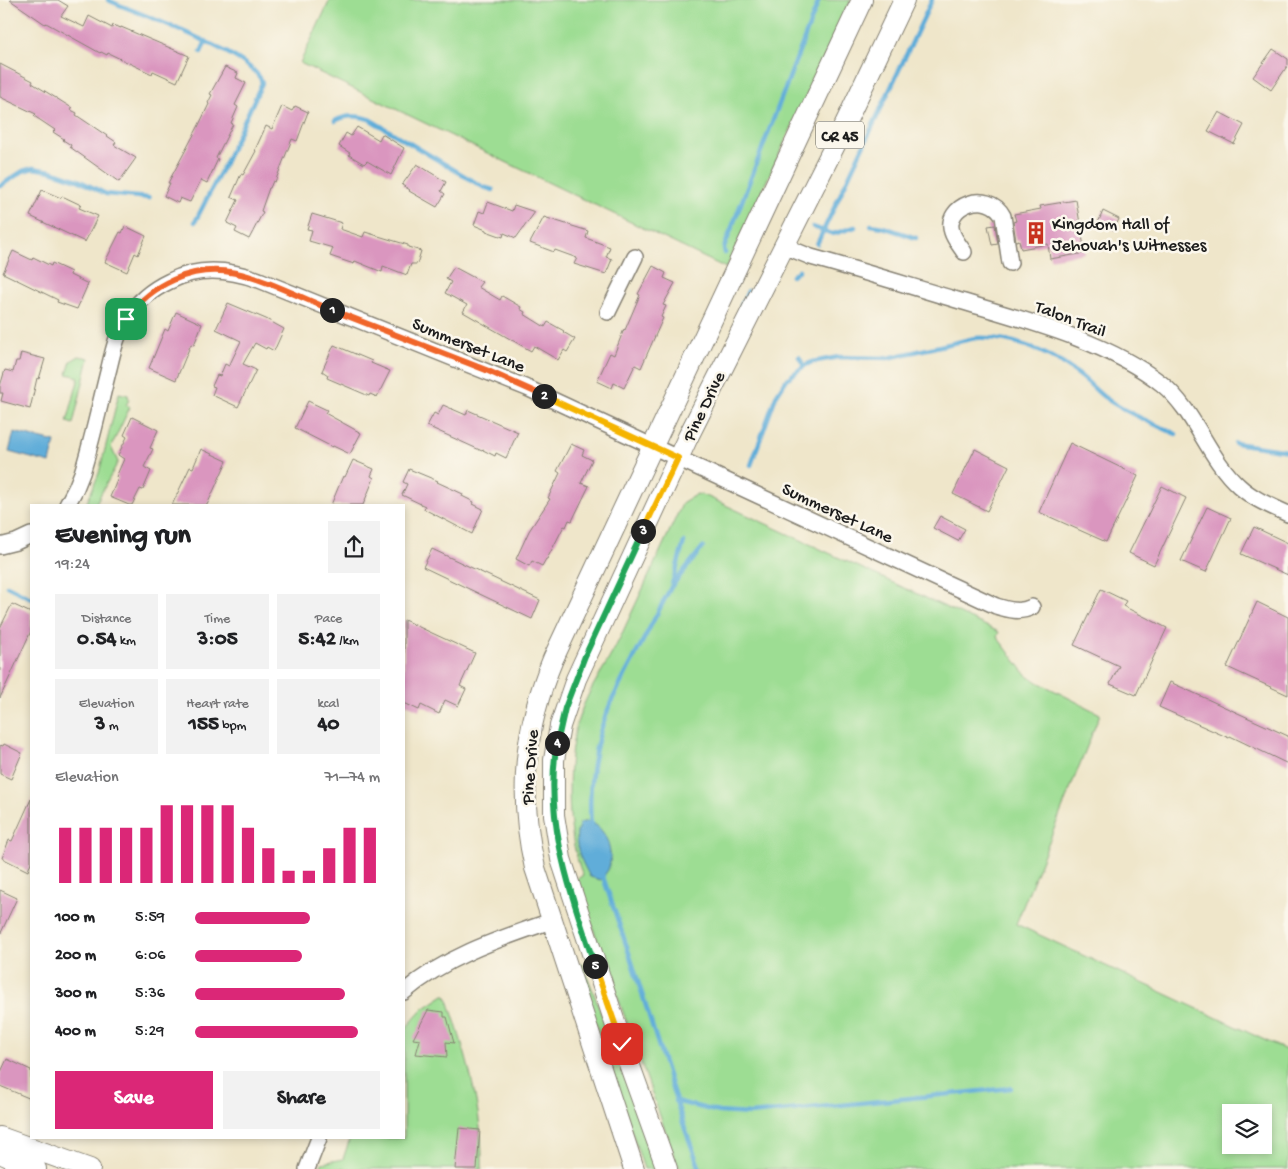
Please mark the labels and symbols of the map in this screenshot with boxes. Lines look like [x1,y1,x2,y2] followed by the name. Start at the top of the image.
[816,122,864,148] road number: CR 45
[1052,215,1208,257] place label: Kingdom Hall of Jehovah's Witnesses
[1023,220,1049,246] building icon: Kingdom Hall of Jehovah's Witnesses
[1031,297,1109,343] street label: Talon Trail
[105,298,147,340] pin
[320,298,344,322] pin: 1
[409,314,528,379] street label: Summerset Lane
[679,368,731,446] street label: Pine Drive
[532,384,556,408] pin: 2
[778,479,896,549] street label: Summerset Lane
[630,518,656,544] pin: 3
[518,728,545,806] street label: Pine Drive
[544,730,570,756] pin: 4
[582,954,608,978] pin: 5
[601,1023,643,1065] pin

